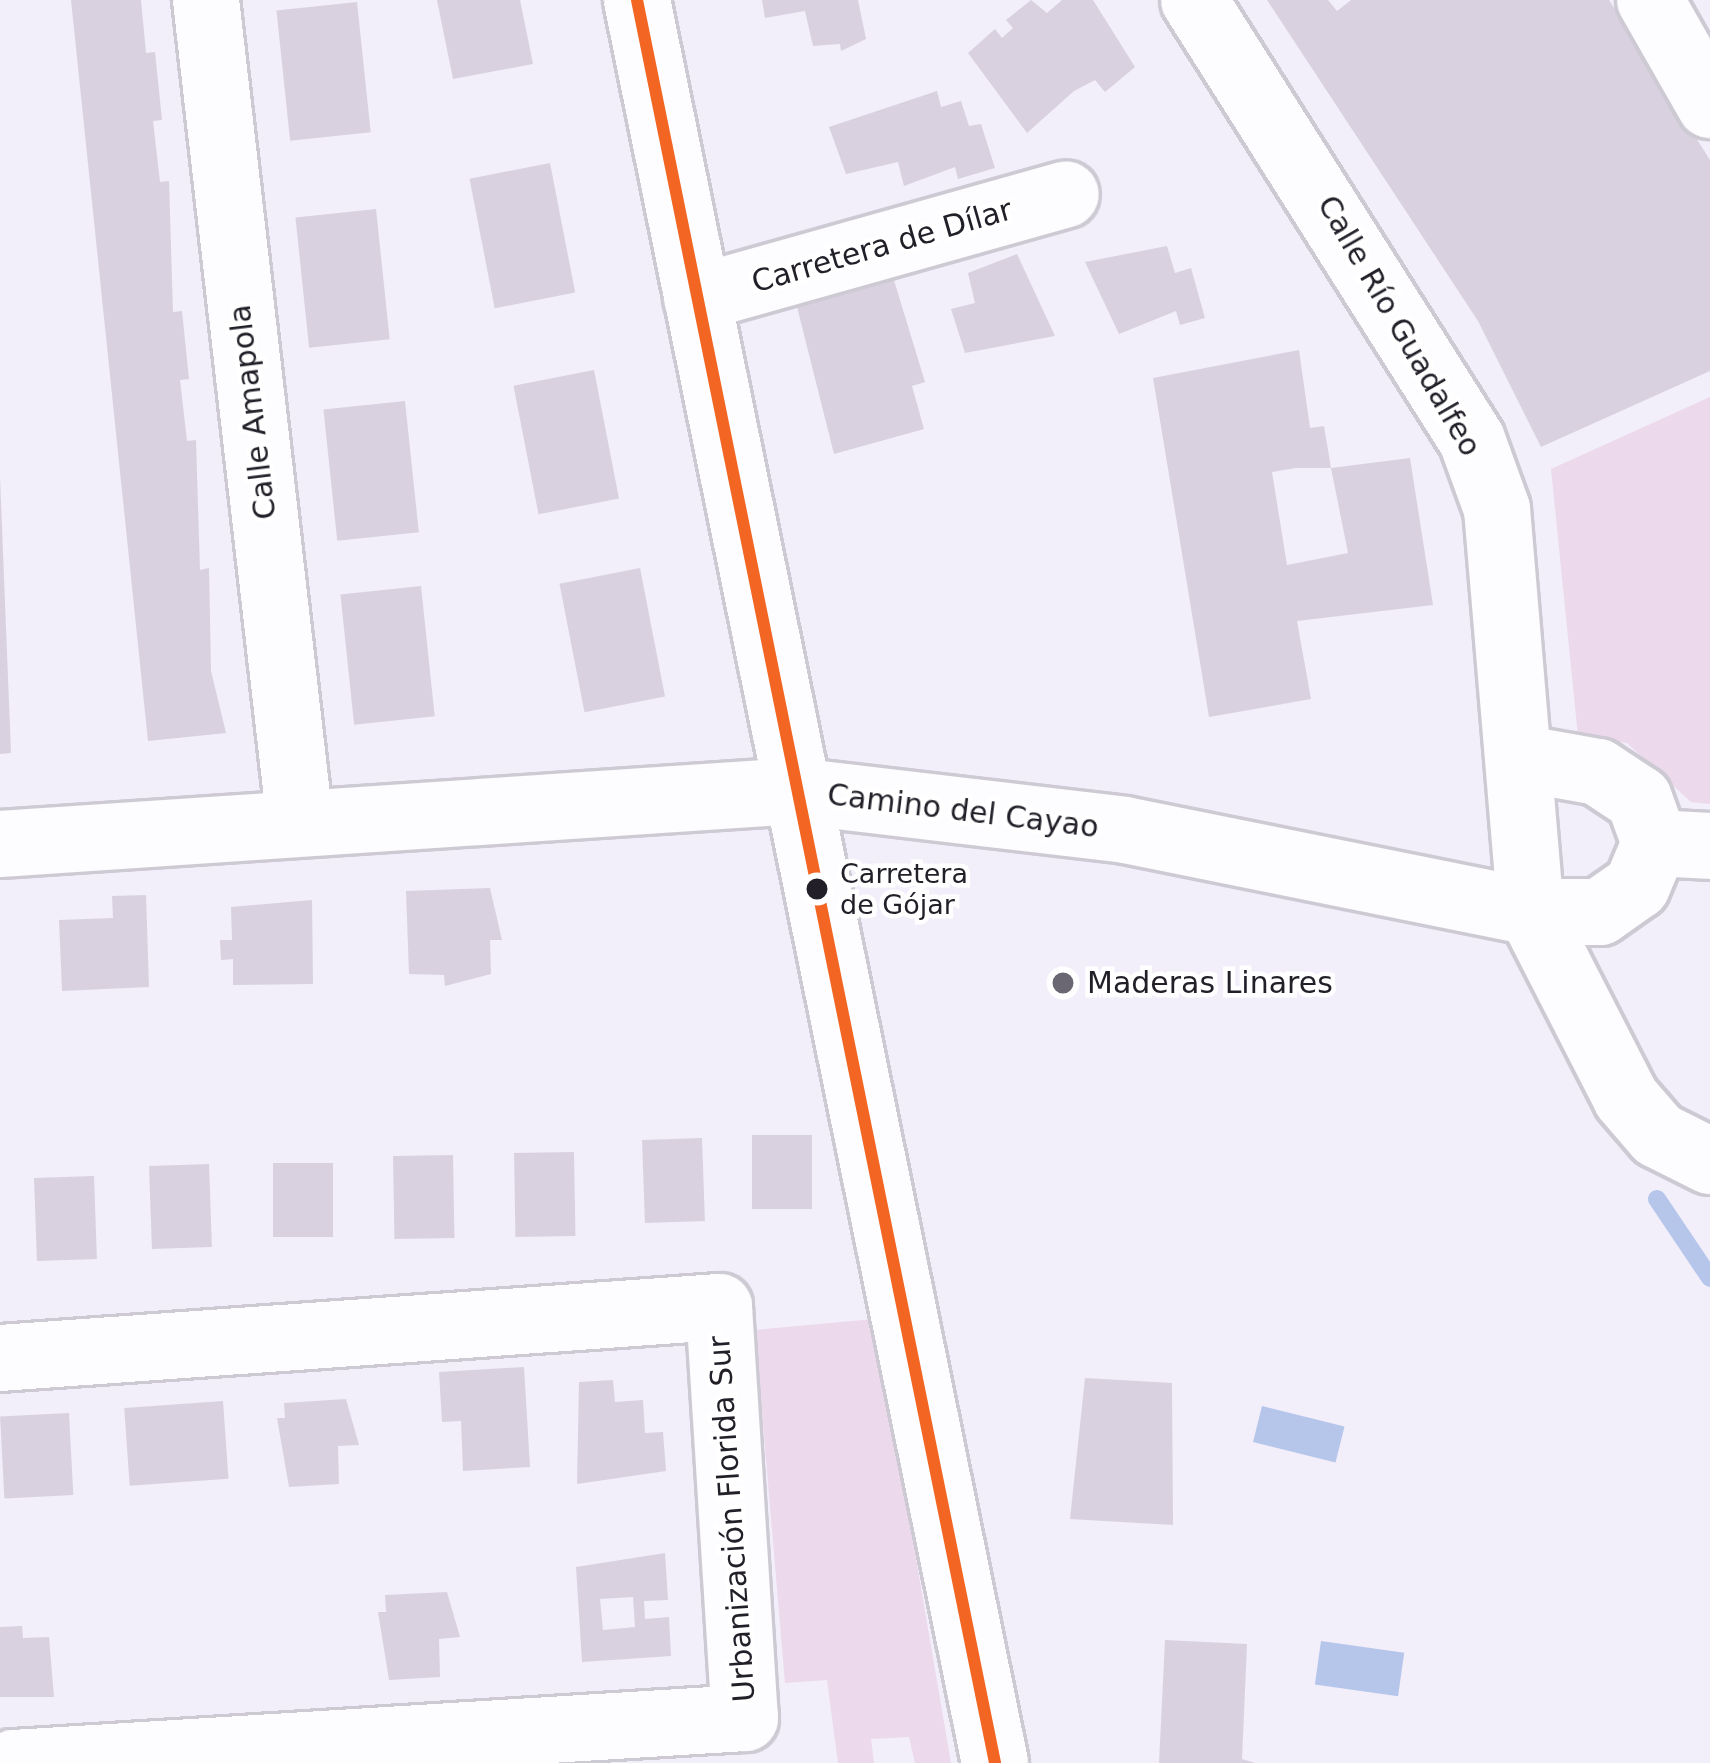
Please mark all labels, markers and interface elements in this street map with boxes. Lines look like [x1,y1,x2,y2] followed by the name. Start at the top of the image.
[1310,189,1488,463] street label: Calle Río Guadalfeo
[748,192,1016,300] street label: Carretera de Dílar
[222,302,284,522] street label: Calle Amapola
[825,776,1101,846] street label: Camino del Cayao
[840,857,968,920] place label: Carretera de Gójar
[806,878,828,900] marker: Carretera de Gójar
[1087,965,1333,1001] place label: Maderas Linares
[1050,970,1076,996] marker: Maderas Linares
[701,1335,763,1703] street label: Urbanización Florida Sur

